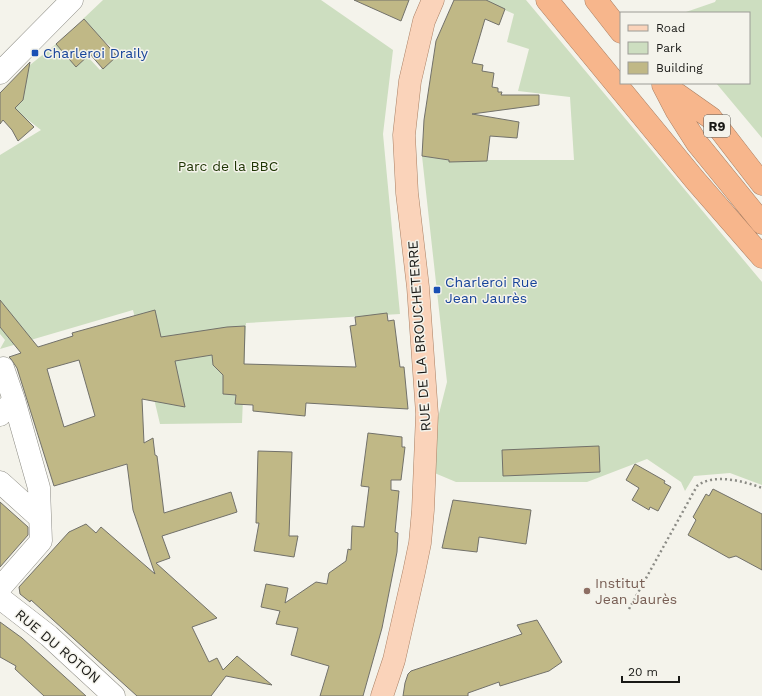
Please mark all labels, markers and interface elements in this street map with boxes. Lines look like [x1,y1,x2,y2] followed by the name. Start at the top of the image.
[620,12,750,84] legend
[656,21,685,35] text: Road
[656,41,682,55] text: Park
[43,45,149,61] place label: Charleroi Draily
[30,48,40,58] marker: Charleroi Draily
[656,61,703,75] text: Building
[704,115,730,137] road number: R9
[178,158,278,174] park label: Parc de la BBC
[404,240,434,432] street label: RUE DE LA BROUCHETERRE
[445,274,538,306] place label: Charleroi Rue Jean Jaurès
[432,285,442,295] marker: Charleroi Rue Jean Jaurès
[595,575,677,607] place label: Institut Jean Jaurès
[582,586,592,596] marker: Institut Jean Jaurès
[12,606,104,686] street label: RUE DU ROTON
[622,658,679,684] scale bar
[628,665,658,679] text: 20 m

